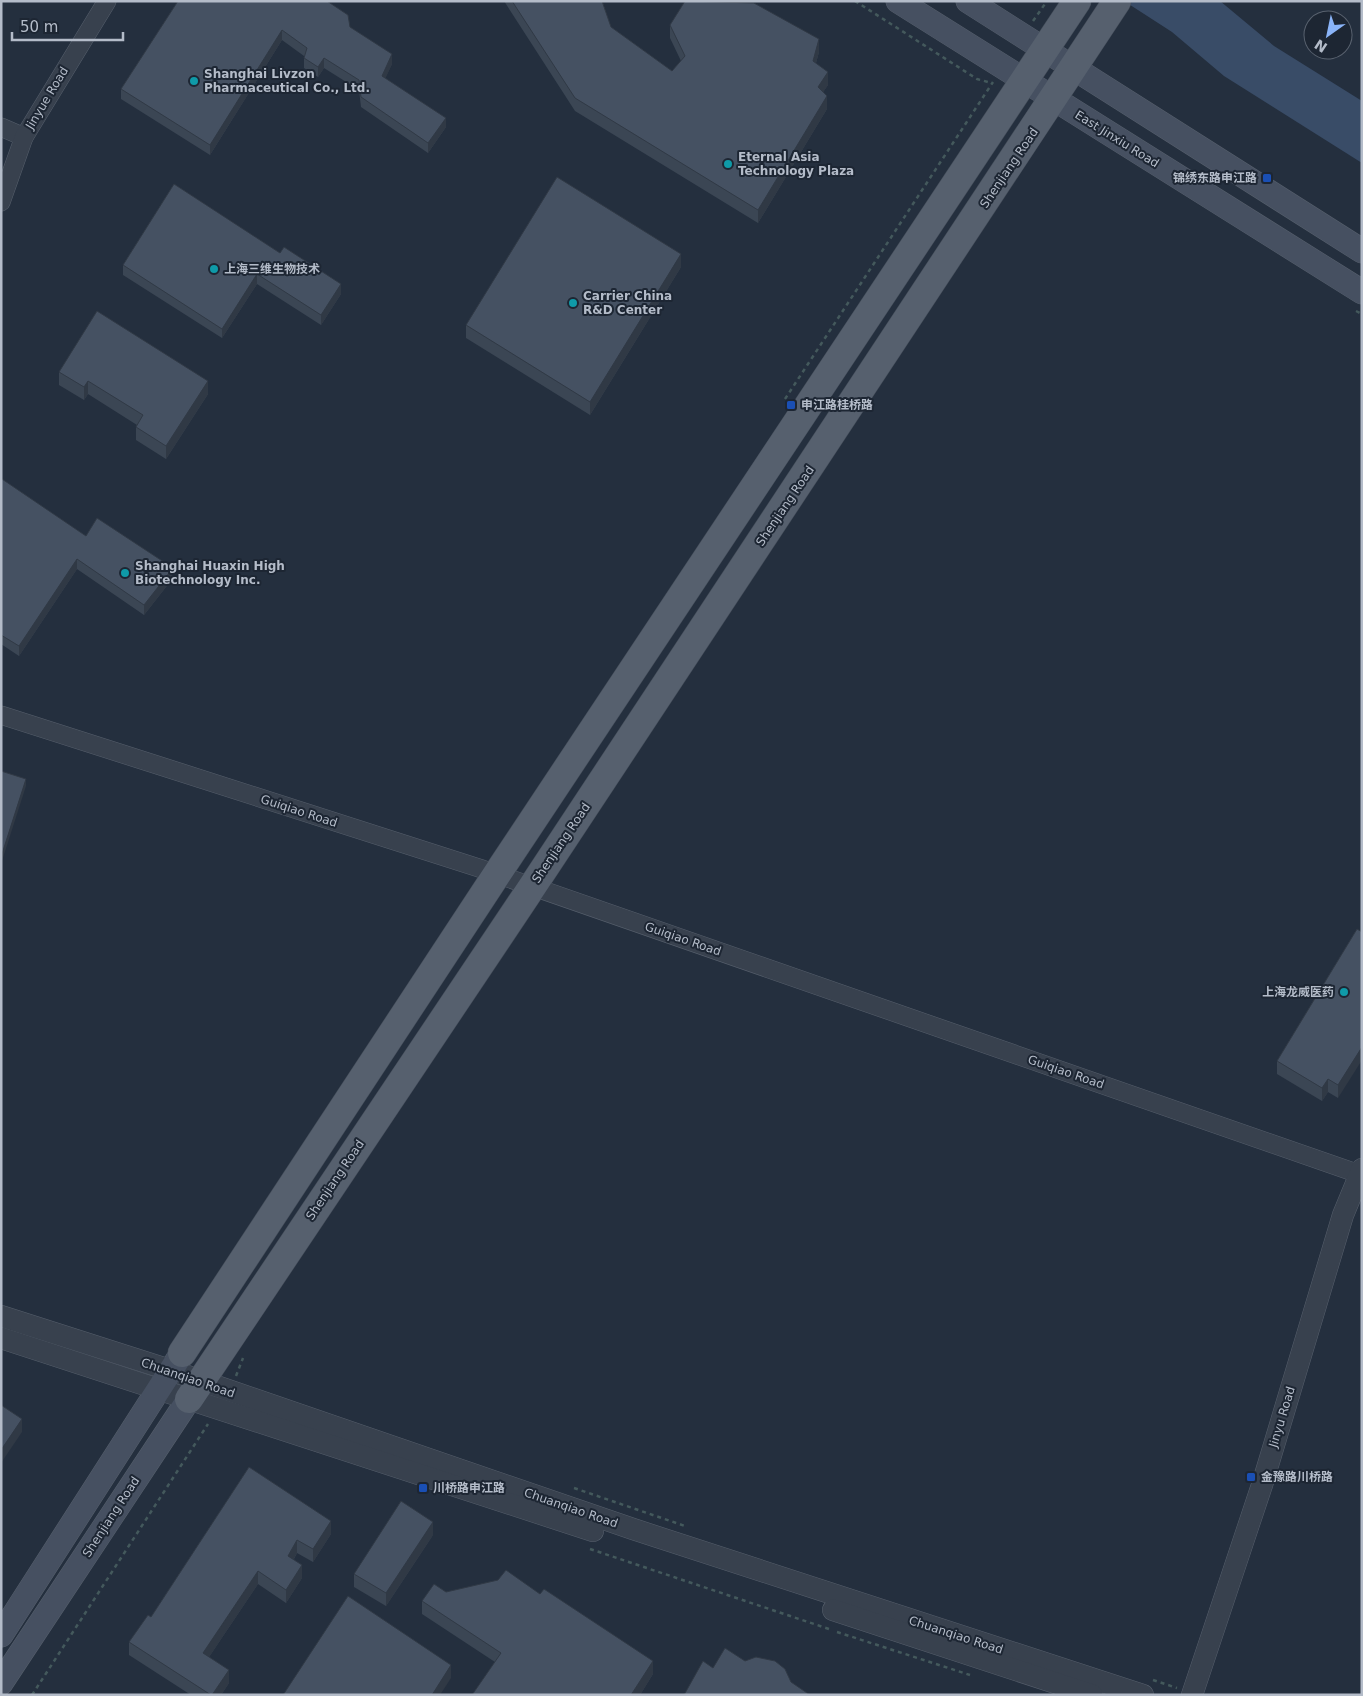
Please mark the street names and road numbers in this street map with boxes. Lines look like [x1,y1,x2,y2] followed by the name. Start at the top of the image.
[22,64,71,133] street label: Jinyue Road
[1073,108,1161,170] street label: East Jinxiu Road
[977,125,1041,211] street label: Shenjiang Road
[753,463,817,549] street label: Shenjiang Road
[259,792,339,830] street label: Guiqiao Road
[529,800,593,886] street label: Shenjiang Road
[643,919,723,959] street label: Guiqiao Road
[1026,1052,1106,1092] street label: Guiqiao Road
[303,1137,367,1223] street label: Shenjiang Road
[139,1355,237,1401] street label: Chuanqiao Road
[1266,1385,1298,1450] street label: Jinyu Road
[80,1474,142,1560] street label: Shenjiang Road
[522,1485,620,1531] street label: Chuanqiao Road
[907,1613,1005,1657] street label: Chuanqiao Road

